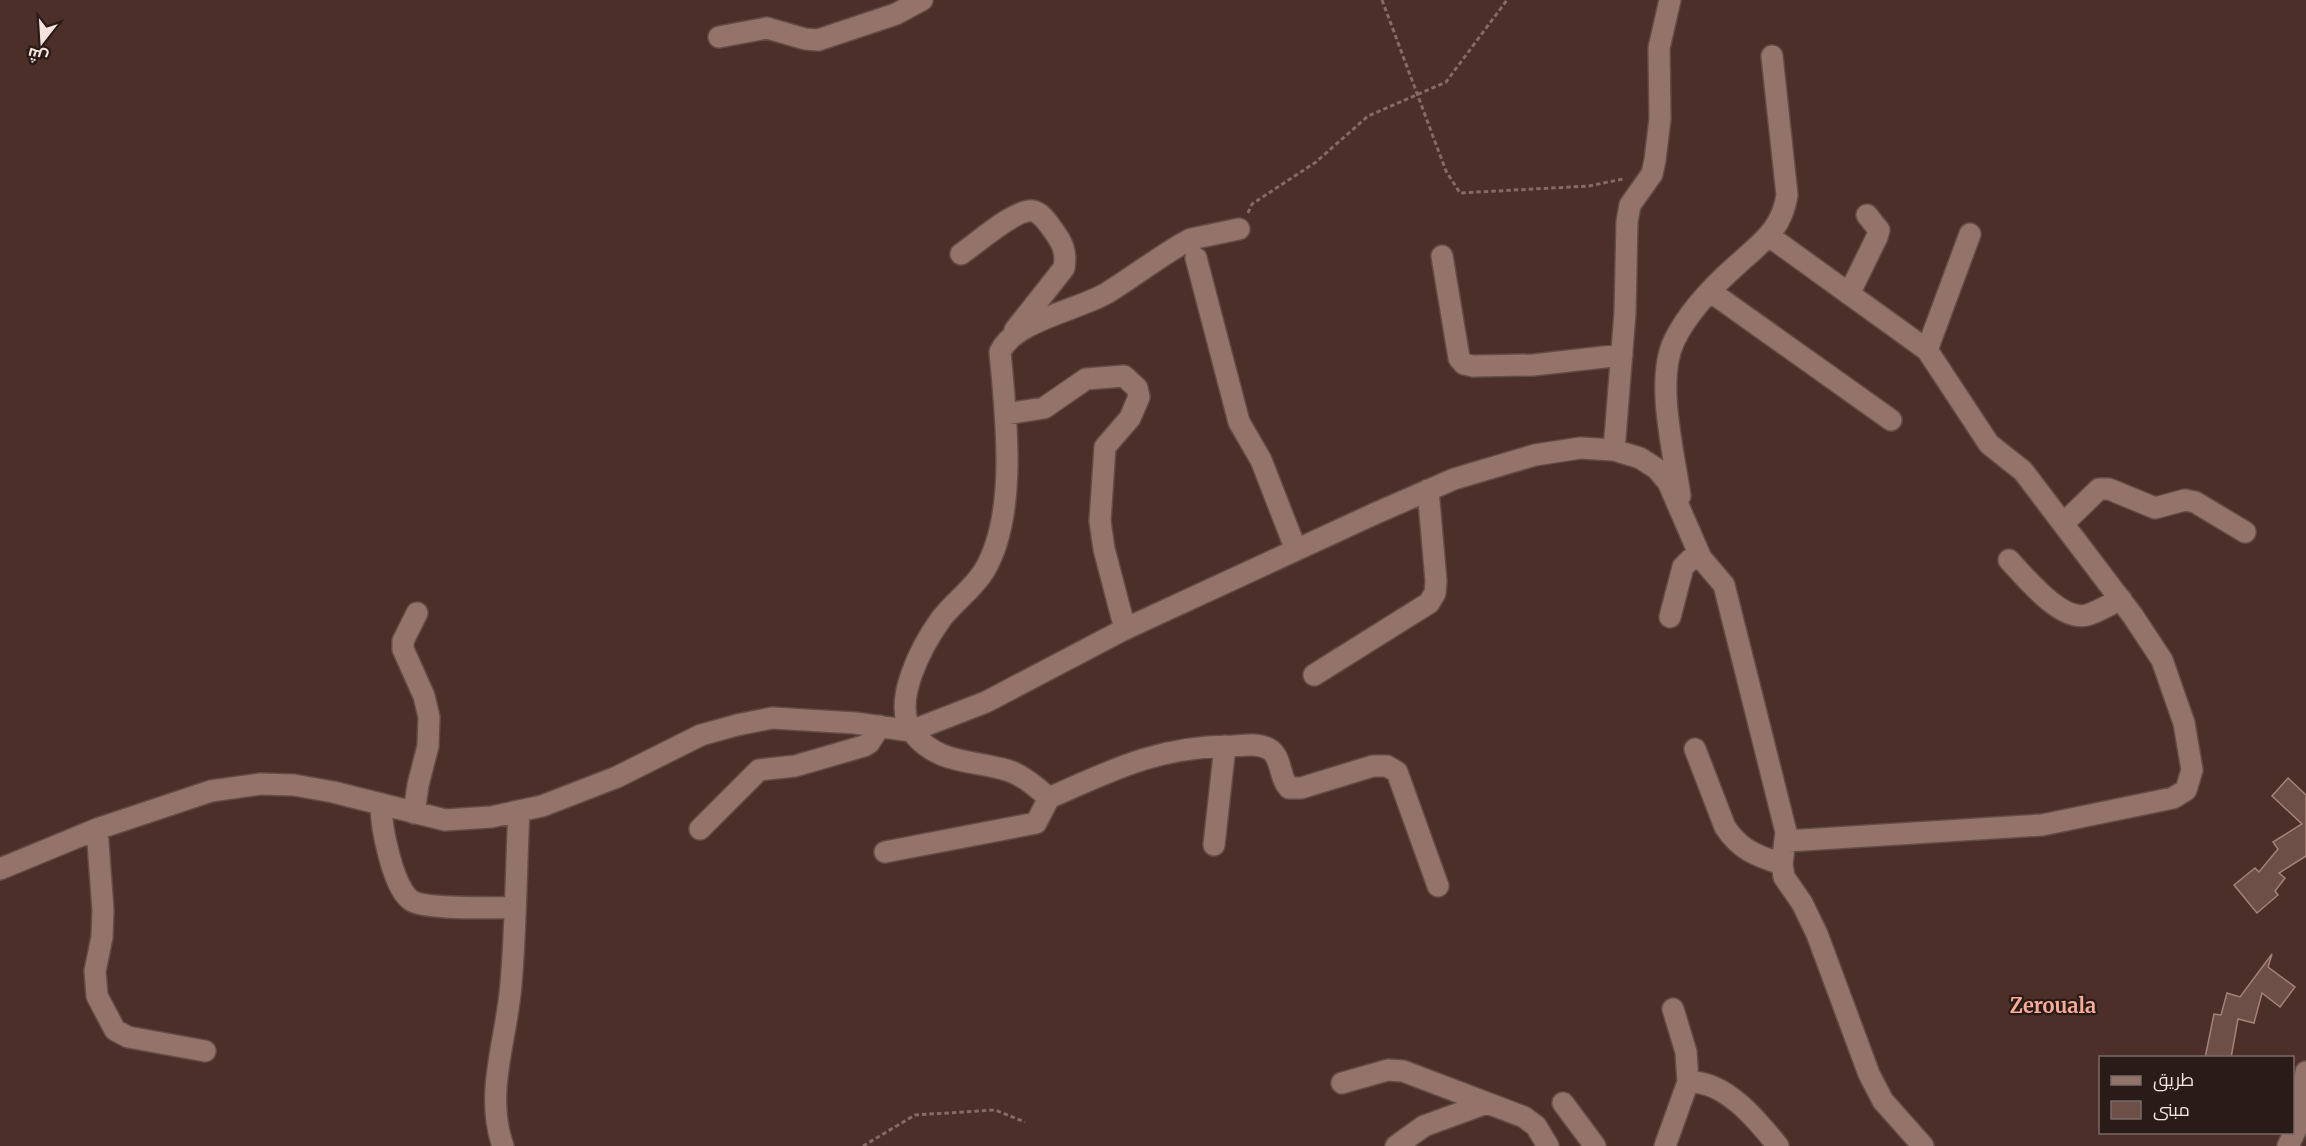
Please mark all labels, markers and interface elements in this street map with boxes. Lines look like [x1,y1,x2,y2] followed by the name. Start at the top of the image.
[12,12,72,72] north arrow
[25,44,50,69] text: ش
[2010,993,2096,1018] district label: Zerouala
[2099,1056,2294,1134] legend
[2153,1068,2194,1092] text: طريق
[2153,1098,2190,1121] text: مبنى

